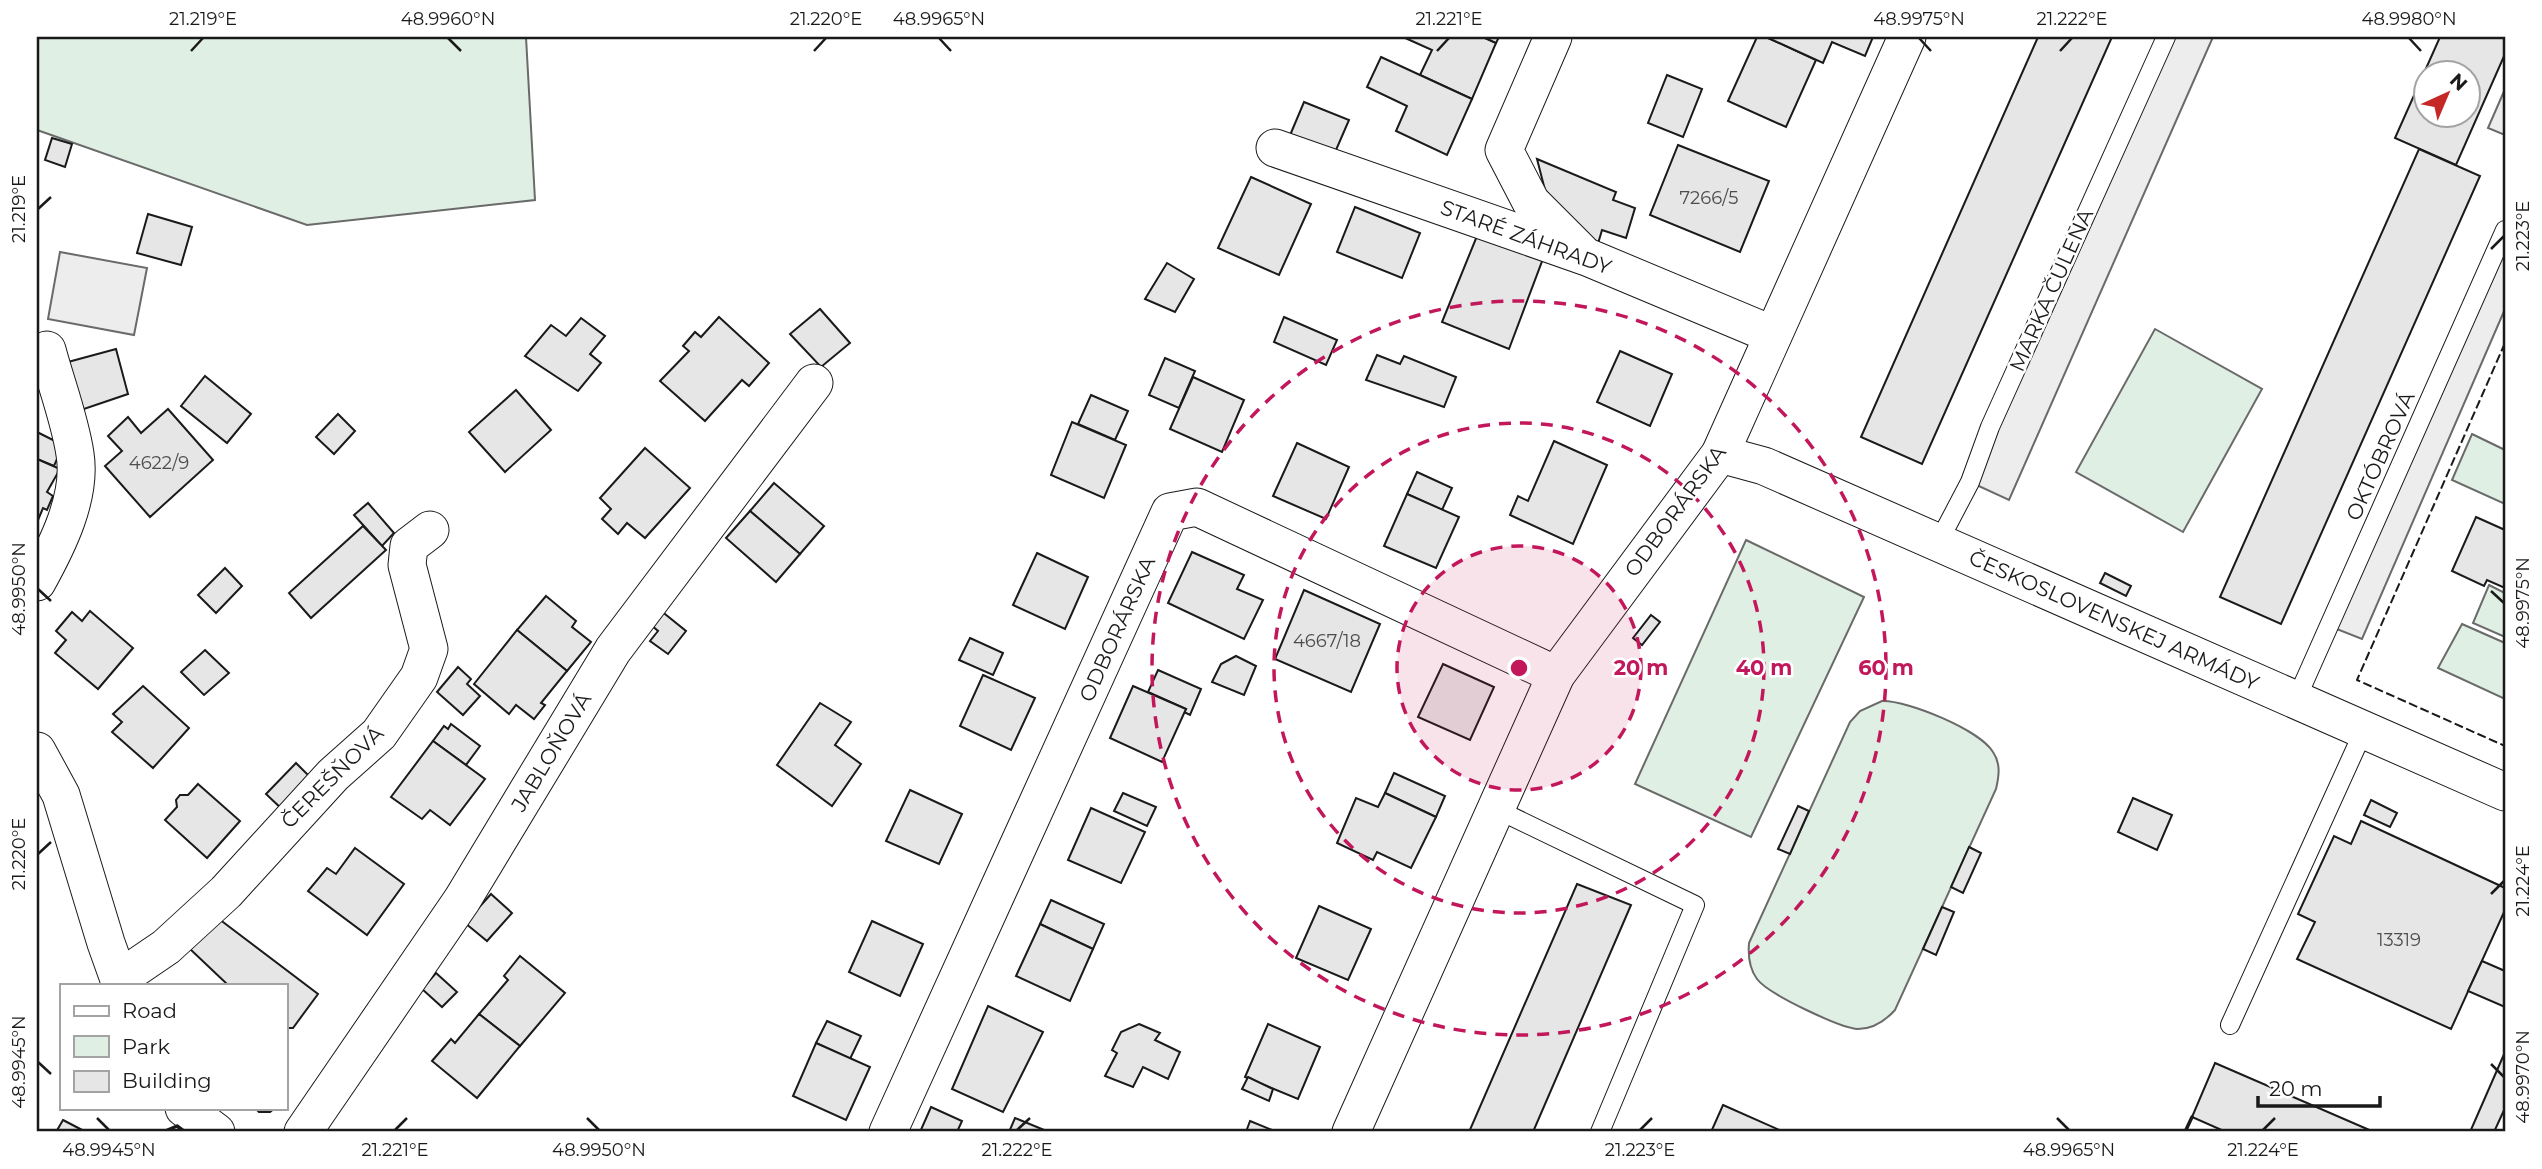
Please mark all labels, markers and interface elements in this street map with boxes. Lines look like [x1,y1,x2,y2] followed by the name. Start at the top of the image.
[169,8,237,30] text: 21.219°E
[401,8,495,30] text: 48.9960°N
[790,8,862,30] text: 21.220°E
[893,8,985,30] text: 48.9965°N
[1415,8,1483,30] text: 21.221°E
[1873,8,1965,30] text: 48.9975°N
[2037,8,2107,30] text: 21.222°E
[2361,8,2457,30] text: 48.9980°N
[2412,60,2482,130] north arrow
[2445,69,2472,96] text: N
[8,175,30,243] text: 21.219°E
[1679,187,1739,209] house number: 7266/5
[1437,194,1615,280] street label: STARÉ ZÁHRADY
[2512,201,2534,271] text: 21.223°E
[2004,204,2098,375] street label: MARKA ČULENA
[2340,387,2420,524] street label: OKTÓBROVÁ
[1619,440,1732,582] street label: ODBORÁRSKA
[129,452,189,474] house number: 4622/9
[8,542,30,636] text: 48.9950°N
[1965,545,2263,696] street label: ČESKOSLOVENSKEJ ARMÁDY
[1074,552,1161,705] street label: ODBORÁRSKA
[2512,557,2534,649] text: 48.9975°N
[1293,630,1361,652] house number: 4667/18
[1614,655,1668,680] text: 20 m
[1736,655,1792,680] text: 40 m
[1858,655,1914,680] text: 60 m
[1507,656,1531,680] centre of rings
[505,687,597,817] street label: JABLOŇOVÁ
[276,720,389,833] street label: ČEREŠŇOVÁ
[8,818,30,890] text: 21.220°E
[2512,845,2534,917] text: 21.224°E
[2377,929,2421,951] house number: 13319
[60,984,287,1110] legend
[122,998,177,1023] text: Road
[8,1015,30,1109] text: 48.9945°N
[2512,1030,2534,1124] text: 48.9970°N
[122,1034,170,1059] text: Park
[2258,1064,2381,1108] scale bar
[122,1068,212,1093] text: Building
[2269,1076,2323,1101] text: 20 m
[62,1139,156,1161] text: 48.9945°N
[361,1139,429,1161] text: 21.221°E
[552,1139,646,1161] text: 48.9950°N
[982,1139,1052,1161] text: 21.222°E
[1605,1139,1675,1161] text: 21.223°E
[2023,1139,2115,1161] text: 48.9965°N
[2227,1139,2299,1161] text: 21.224°E

